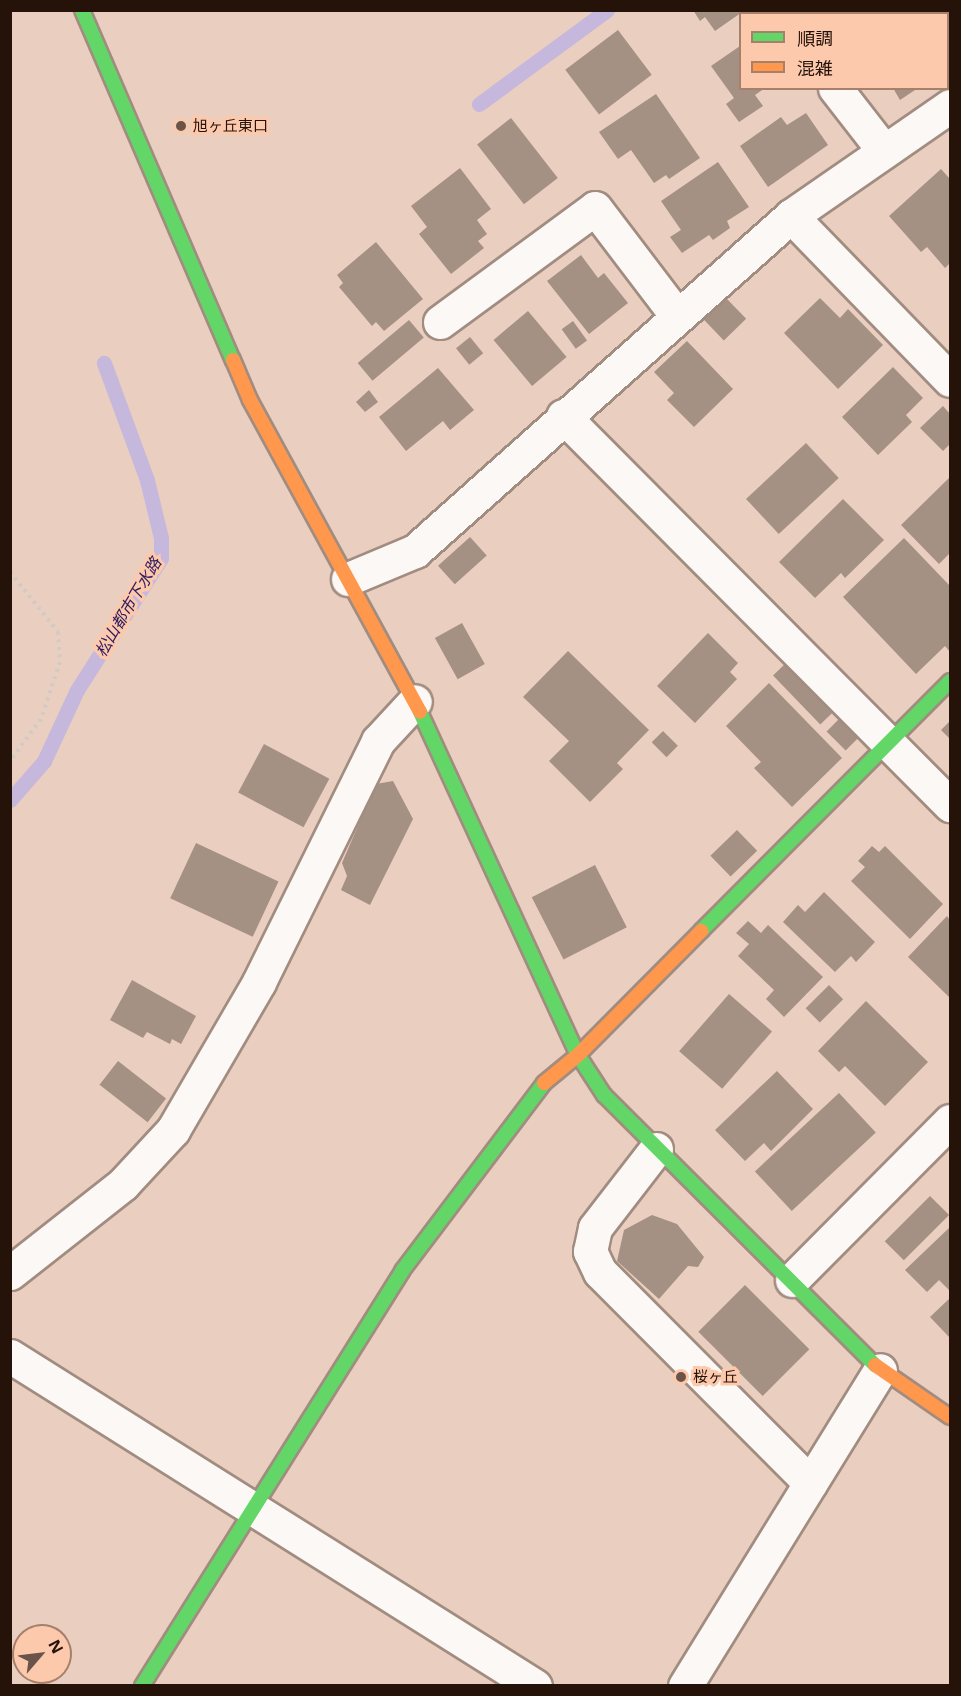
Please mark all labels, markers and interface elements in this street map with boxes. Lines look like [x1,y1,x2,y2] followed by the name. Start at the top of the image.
[739,12,949,90] legend
[797,26,833,50] text: 順調
[797,56,833,80] text: 混雑
[193,117,268,135] place label: 旭ヶ丘東口
[174,119,188,133] marker: 旭ヶ丘東口
[91,554,165,660] water label: 松山都市下水路
[693,1368,738,1386] place label: 桜ヶ丘
[674,1370,688,1384] marker: 桜ヶ丘
[12,1624,72,1684] north arrow
[43,1636,69,1657] text: N

